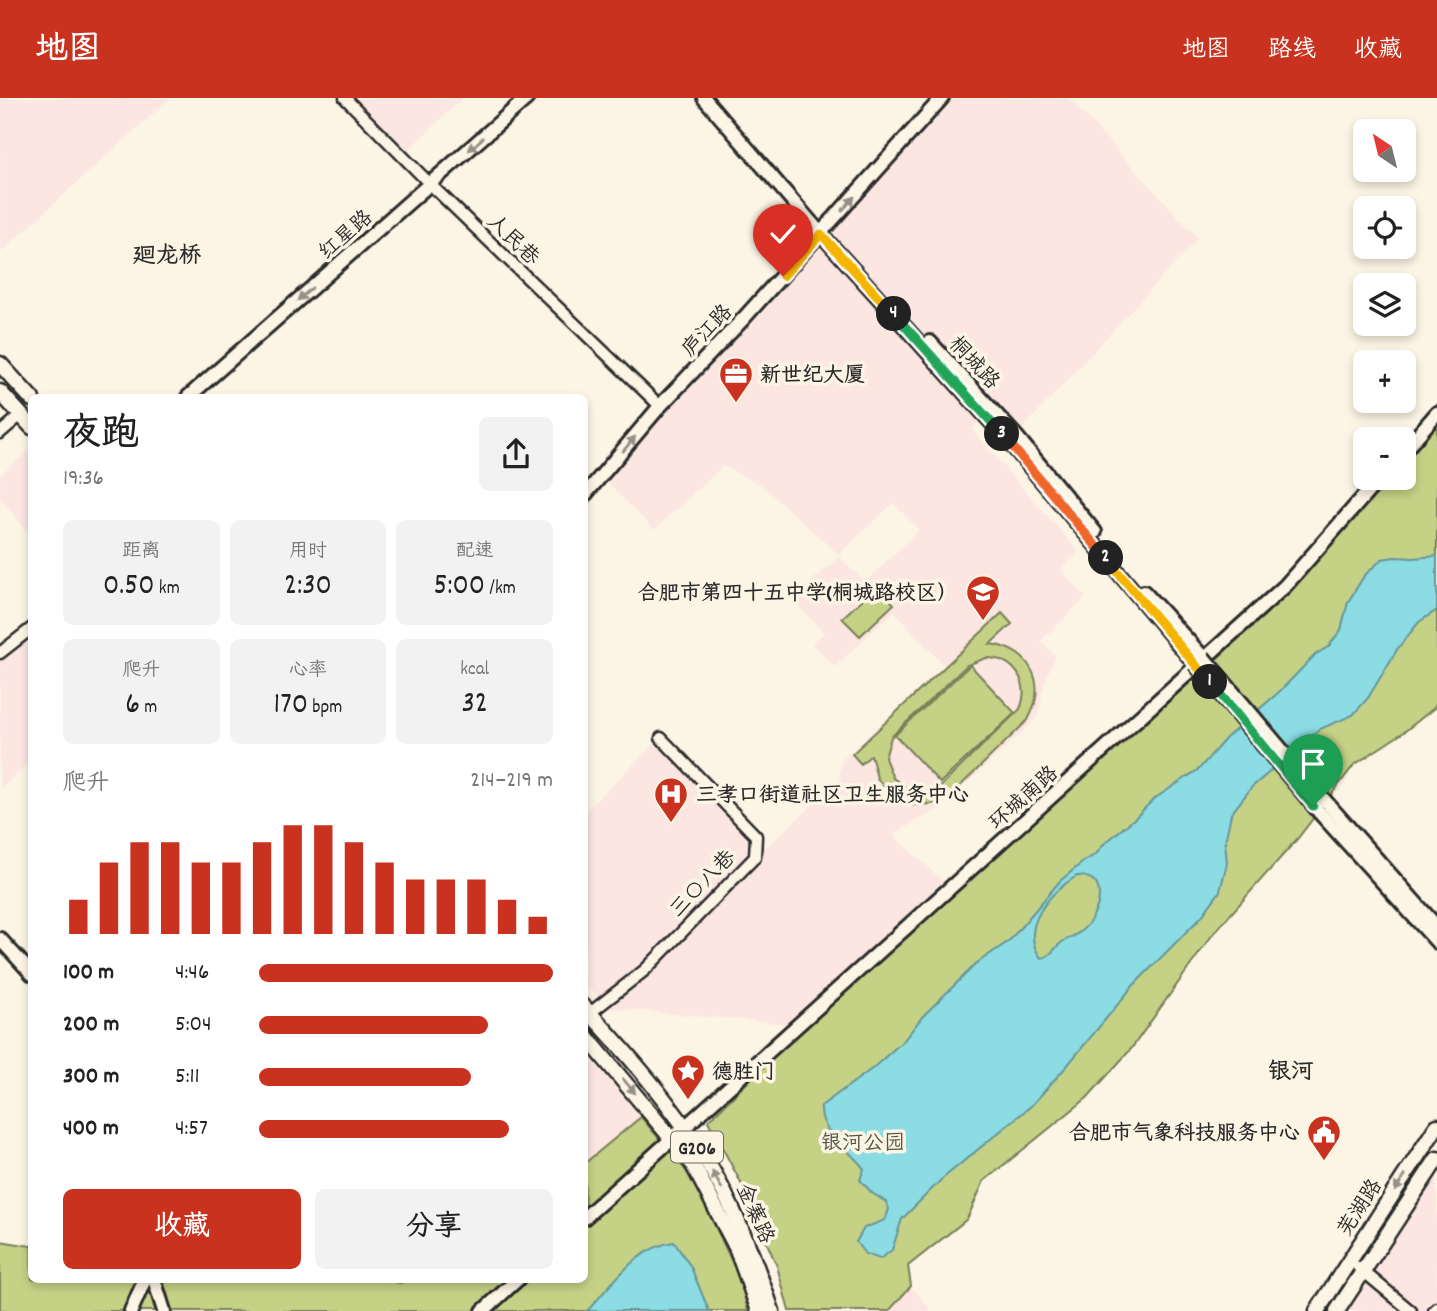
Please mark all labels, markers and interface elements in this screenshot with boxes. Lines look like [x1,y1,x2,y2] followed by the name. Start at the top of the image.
[35,28,101,75] text: 地图
[1182,34,1230,68] text: 地图
[1268,34,1316,68] text: 路线
[1354,34,1402,68] text: 收藏
[1353,119,1416,182] north arrow
[1353,119,1416,490] map controls
[467,136,485,152] one-way arrow
[840,195,856,213] one-way arrow
[1353,196,1416,259] button: locate
[313,204,381,268] street label: 红星路
[753,204,813,276] pin
[479,208,545,274] street label: 人民巷
[764,215,802,253] icon: check
[133,241,202,274] district label: 廻龙桥
[1353,273,1416,336] button: layers
[297,286,314,301] one-way arrow
[876,296,912,332] pin: 4
[675,299,741,365] street label: 庐江路
[890,300,897,327] text: 4
[940,331,1005,397] street label: 桐城路
[1353,350,1416,413] button: +
[717,355,755,404] office icon: 新世纪大厦
[760,362,865,392] place label: 新世纪大厦
[63,409,139,464] text: 夜跑
[984,416,1020,452] pin: 3
[479,417,553,491] button: share
[997,420,1006,447] text: 3
[1353,427,1416,490] button: −
[621,435,635,453] one-way arrow
[63,463,104,496] text: 19:36
[122,539,160,566] text: 距离
[289,539,327,566] text: 用时
[456,539,494,566] text: 配速
[1088,540,1124,575] pin: 2
[1101,544,1110,571] text: 2
[103,566,155,609] text: 0.50
[284,566,332,609] text: 2:30
[434,566,485,609] text: 5:00
[964,573,1002,622] school or university icon: 合肥市第四十五中学(桐城路校区）
[155,576,180,603] text: km
[485,576,516,603] text: /km
[638,580,958,610] place label: 合肥市第四十五中学(桐城路校区）
[460,657,489,684] text: kcal
[122,658,160,685] text: 爬升
[289,658,327,685] text: 心率
[1192,664,1228,700] pin: 1
[1207,668,1212,695] text: 1
[461,684,488,727] text: 32
[125,685,140,728] text: 6
[274,685,308,728] text: 170
[140,695,157,722] text: m
[308,695,342,722] text: bpm
[1283,734,1343,806] pin
[1294,745,1332,783] icon: arrive
[984,760,1066,838] street label: 环城南路
[470,765,553,798] text: 214–219 m
[63,768,109,801] text: 爬升
[652,775,690,824] hospital icon: 三孝口街道社区卫生服务中心
[696,782,969,812] place label: 三孝口街道社区卫生服务中心
[664,844,744,926] street label: 三〇八巷
[63,957,114,990] text: 100 m
[175,957,209,990] text: 4:46
[63,1009,119,1042] text: 200 m
[175,1009,212,1042] text: 5:04
[669,1052,707,1101] place icon: 德胜门
[1268,1057,1314,1090] district label: 银河
[712,1059,775,1089] place label: 德胜门
[63,1061,119,1094] text: 300 m
[175,1061,200,1094] text: 5:11
[621,1077,636,1095] one-way arrow
[63,1113,119,1146] text: 400 m
[175,1113,208,1146] text: 4:57
[1305,1113,1343,1162] public building icon: 合肥市气象科技服务中心
[1069,1120,1300,1150] place label: 合肥市气象科技服务中心
[821,1130,905,1160] park label: 银河公园
[671,1132,723,1162] road number: G206
[711,1171,723,1190] one-way arrow
[1393,1173,1406,1193] one-way arrow
[1332,1174,1391,1243] street label: 芜湖路
[727,1179,780,1249] street label: 金寨路
[63,1189,301,1269] button: 收藏
[315,1189,553,1269] button: 分享

